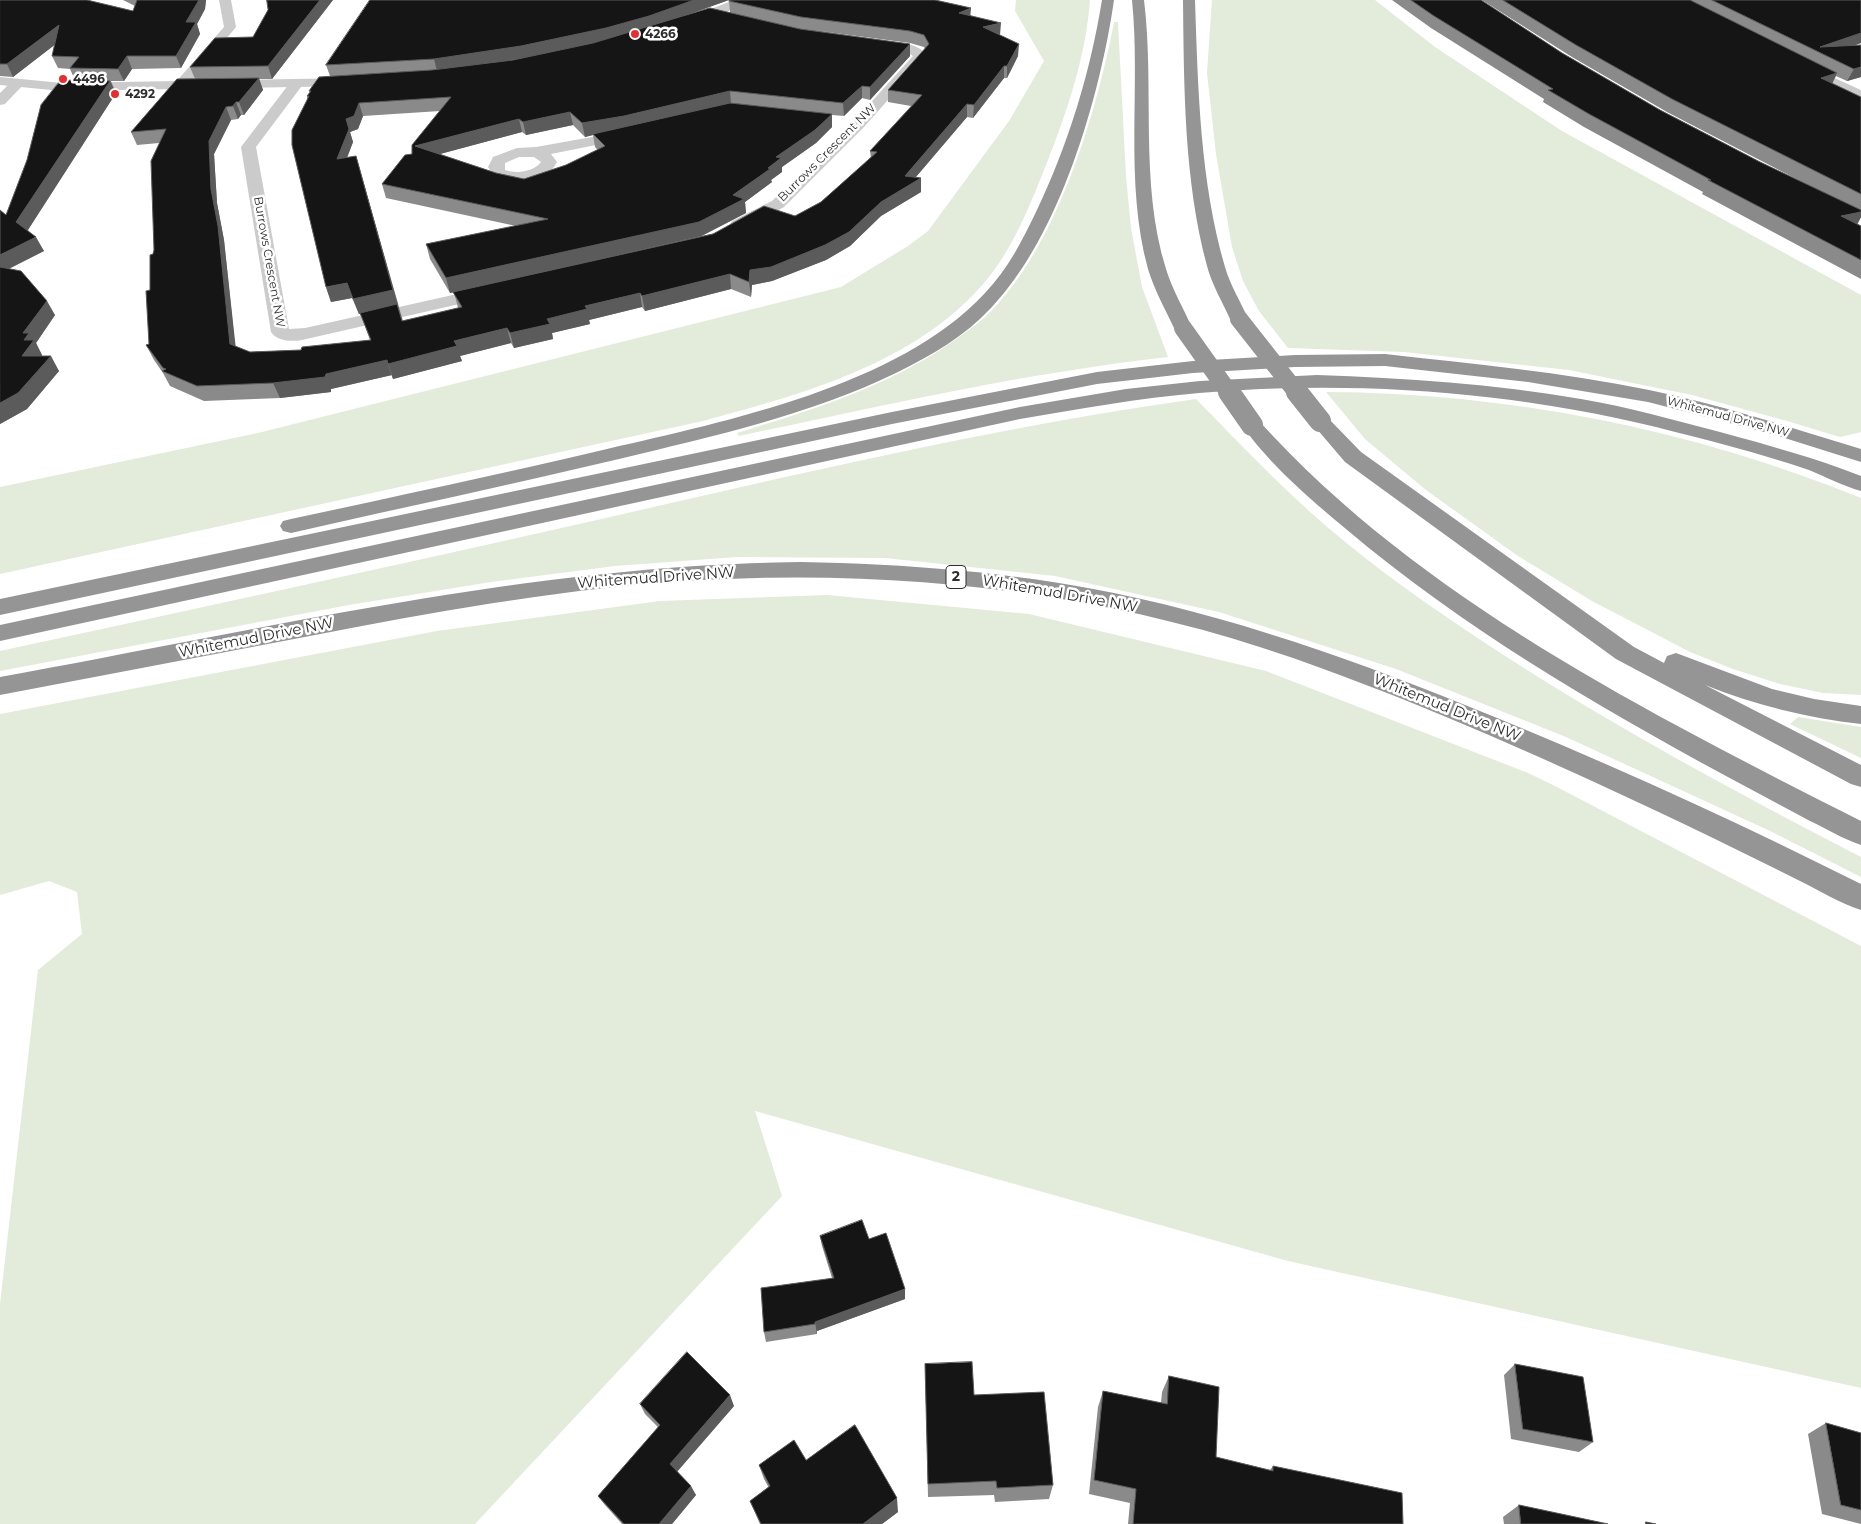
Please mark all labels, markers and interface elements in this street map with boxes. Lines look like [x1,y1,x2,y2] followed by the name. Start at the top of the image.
[645,27,676,41] place label: 4266
[629,28,641,40] marker: 4266
[73,72,105,86] place label: 4496
[57,73,69,85] marker: 4496
[125,87,155,101] place label: 4292
[109,88,121,100] marker: 4292
[775,101,879,205] street label: Burrows Crescent NW
[250,195,288,329] street label: Burrows Crescent NW
[1665,394,1791,440] street label: Whitemud Drive NW
[577,564,735,592] street label: Whitemud Drive NW
[946,566,966,588] road number: 2
[981,571,1139,617] street label: Whitemud Drive NW
[177,614,335,662] street label: Whitemud Drive NW
[1371,670,1523,746] street label: Whitemud Drive NW

